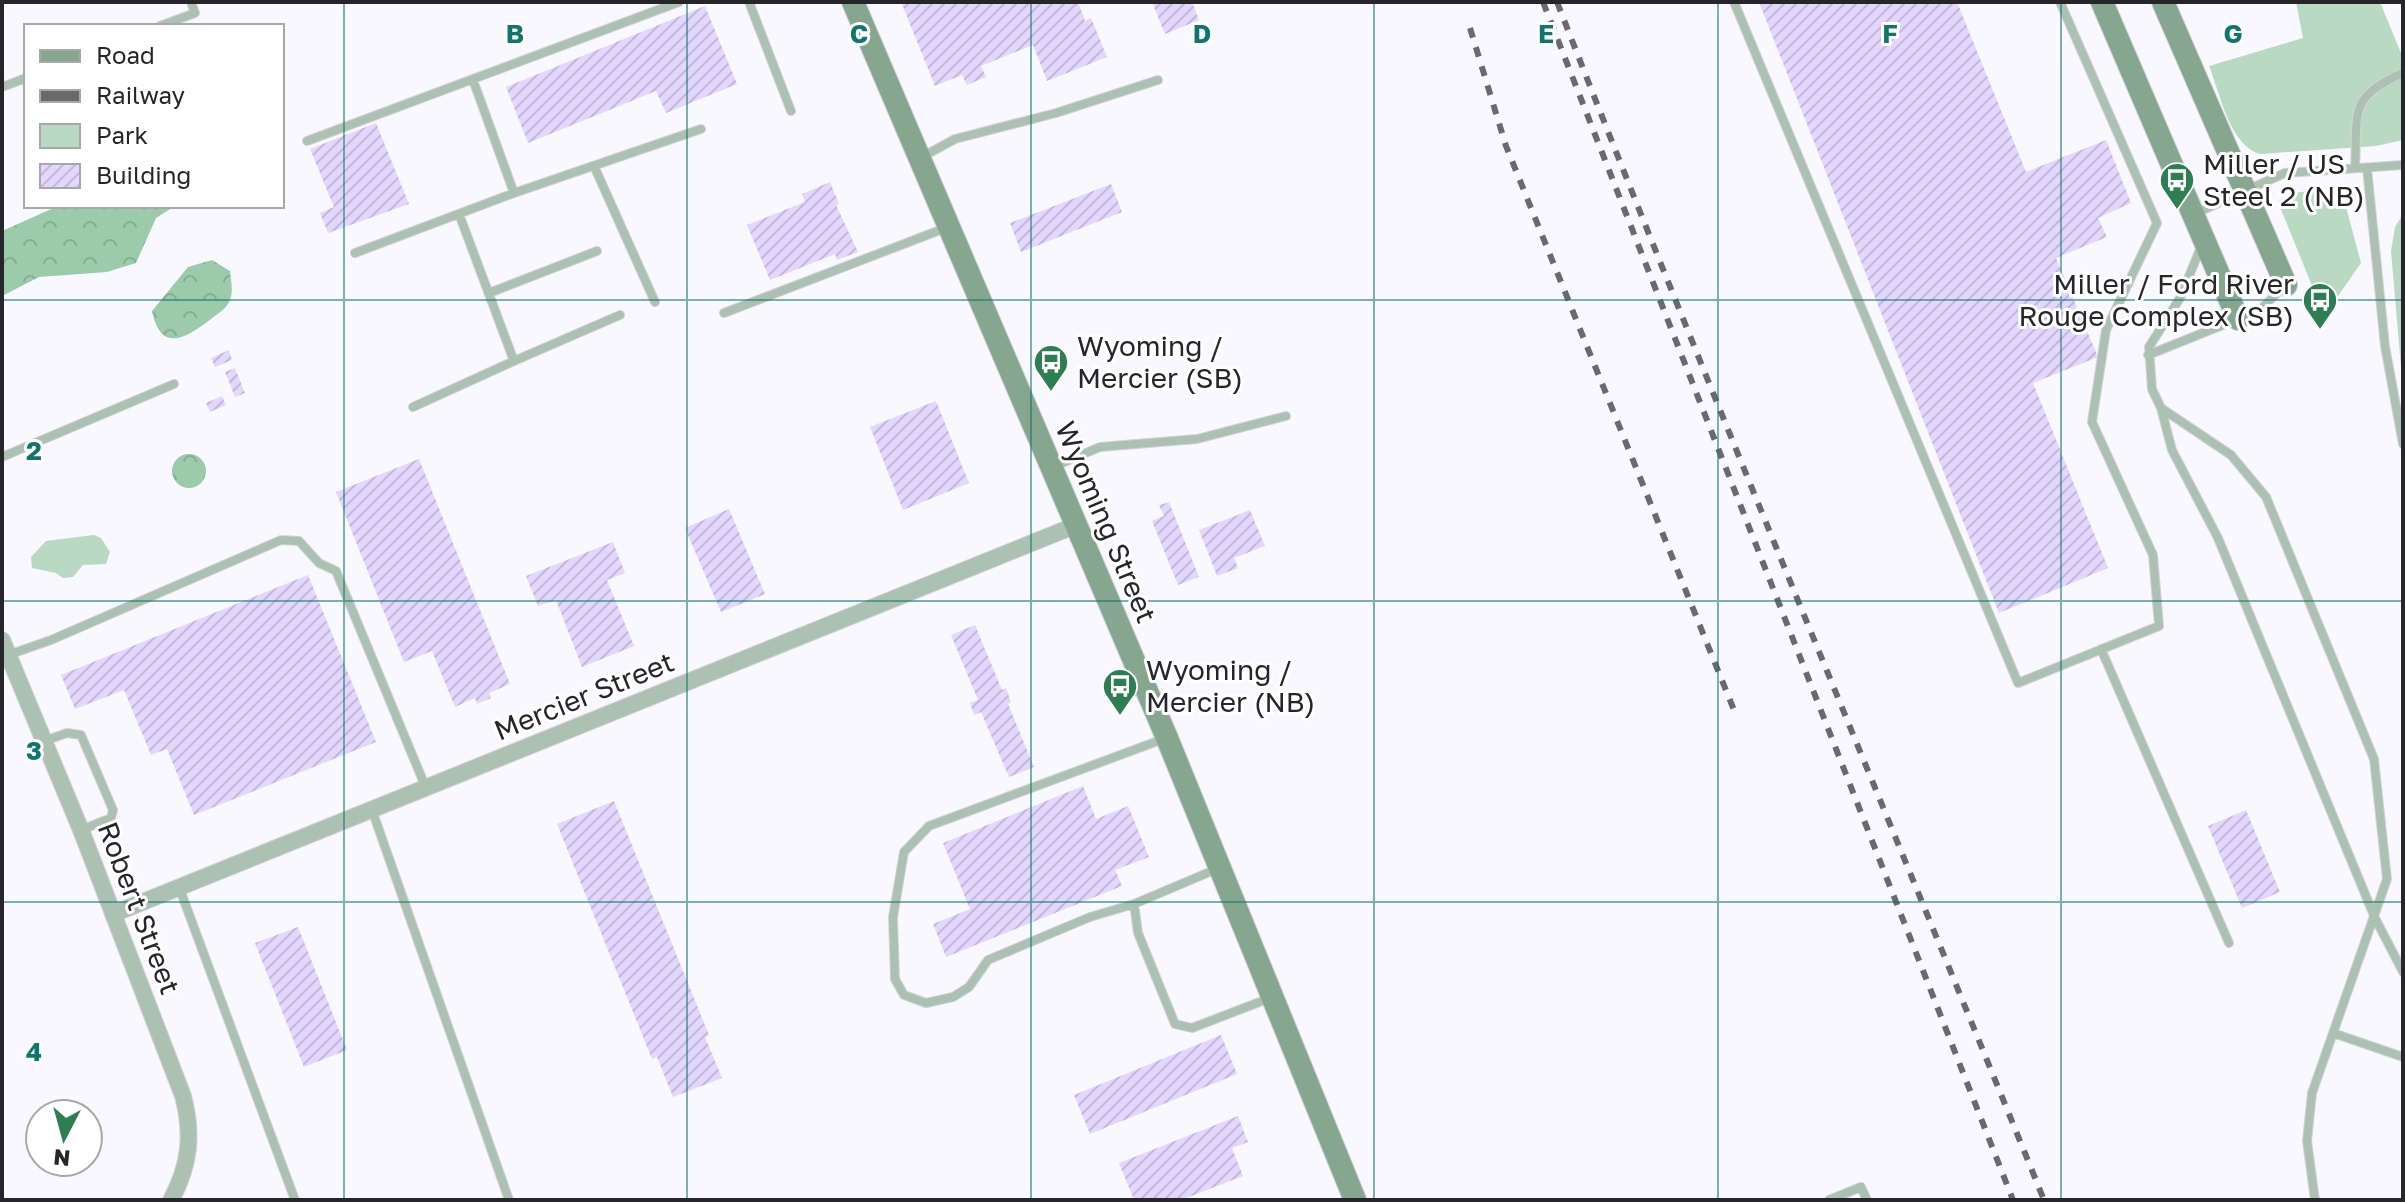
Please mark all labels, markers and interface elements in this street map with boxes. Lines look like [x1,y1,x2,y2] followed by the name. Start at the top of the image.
[506,18,524,49] text: B
[850,18,868,49] text: C
[1193,18,1211,49] text: D
[1538,18,1554,49] text: E
[1882,18,1898,49] text: F
[2223,18,2243,49] text: G
[24,24,284,208] legend
[96,40,155,69] text: Road
[96,80,185,109] text: Railway
[96,120,148,149] text: Park
[2203,147,2365,212] place label: Miller / US Steel 2 (NB)
[96,160,191,189] text: Building
[2158,161,2196,211] bus stop icon: Miller / US Steel 2 (NB)
[2018,267,2294,332] place label: Miller / Ford River Rouge Complex (SB)
[2301,281,2339,331] bus stop icon: Miller / Ford River Rouge Complex (SB)
[1077,329,1243,394] place label: Wyoming / Mercier (SB)
[1032,343,1070,393] bus stop icon: Wyoming / Mercier (SB)
[1049,416,1164,627] street label: Wyoming Street
[26,435,42,466] text: 2
[489,645,678,747] street label: Mercier Street
[1146,653,1315,718] place label: Wyoming / Mercier (NB)
[1101,667,1139,717] bus stop icon: Wyoming / Mercier (NB)
[26,735,42,766] text: 3
[92,817,187,999] street label: Robert Street
[26,1036,42,1067] text: 4
[24,1098,104,1178] north arrow
[52,1144,72,1173] text: N

